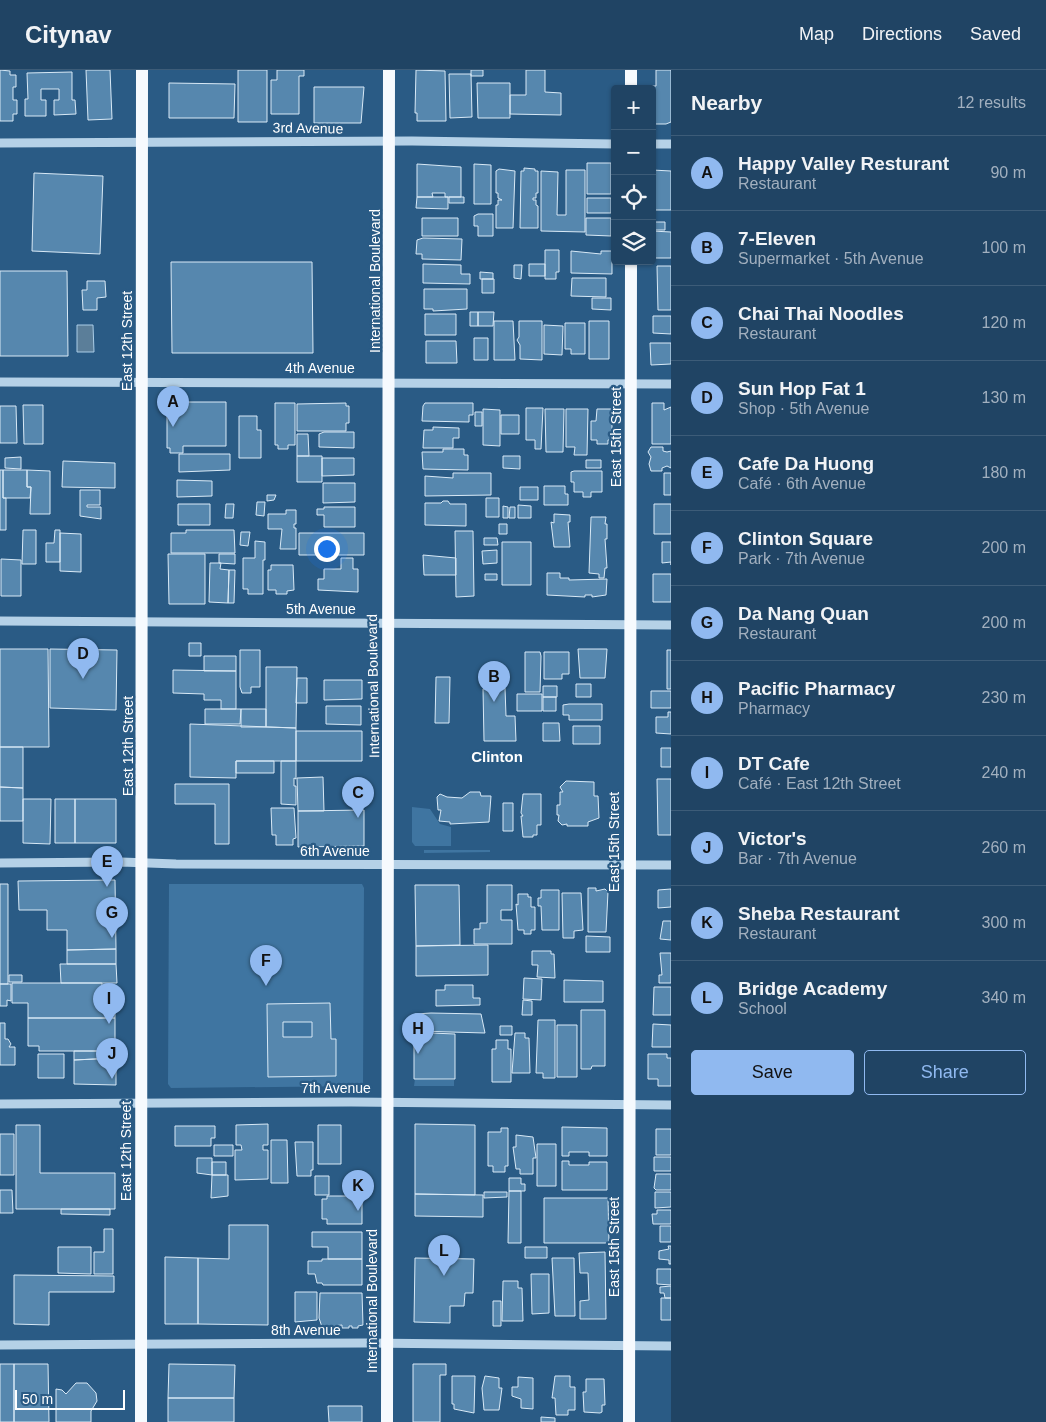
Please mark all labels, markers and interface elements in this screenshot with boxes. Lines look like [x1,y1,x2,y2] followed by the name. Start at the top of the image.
[25,21,112,48] text: Citynav
[799,24,834,44] text: Map
[862,24,942,44] text: Directions
[970,24,1021,44] text: Saved
[611,85,656,265] map controls
[611,85,656,130] button: +
[691,91,762,114] text: Nearby
[957,94,1026,111] text: 12 results
[273,119,344,137] street label: 3rd Avenue
[611,130,656,175] button: −
[738,153,949,174] text: Happy Valley Resturant
[701,164,713,181] text: A
[990,164,1026,181] text: 90 m
[611,175,656,220] button: locate
[738,175,816,192] text: Restaurant
[367,209,383,353] street label: International Boulevard
[611,220,656,265] button: layers
[738,228,816,249] text: 7-Eleven
[701,239,713,256] text: B
[982,239,1026,256] text: 100 m
[738,250,924,267] text: Supermarket · 5th Avenue
[119,291,135,391] street label: East 12th Street
[738,303,904,324] text: Chai Thai Noodles
[701,314,713,331] text: C
[982,314,1026,331] text: 120 m
[738,325,816,342] text: Restaurant
[285,360,355,376] street label: 4th Avenue
[738,378,866,399] text: Sun Hop Fat 1
[157,386,189,427] pin: A
[608,387,624,487] street label: East 15th Street
[701,389,713,406] text: D
[982,389,1026,406] text: 130 m
[738,400,869,417] text: Shop · 5th Avenue
[738,453,874,474] text: Cafe Da Huong
[702,464,712,481] text: E
[982,464,1026,481] text: 180 m
[738,475,866,492] text: Café · 6th Avenue
[738,528,873,549] text: Clinton Square
[314,536,340,562] your location
[702,539,712,556] text: F
[982,539,1026,556] text: 200 m
[738,550,865,567] text: Park · 7th Avenue
[286,601,356,617] street label: 5th Avenue
[738,603,869,624] text: Da Nang Quan
[364,614,382,758] street label: International Boulevard
[701,614,713,631] text: G
[982,614,1026,631] text: 200 m
[738,625,816,642] text: Restaurant
[67,638,99,679] pin: D
[478,661,510,702] pin: B
[738,678,895,699] text: Pacific Pharmacy
[701,689,713,706] text: H
[982,689,1026,706] text: 230 m
[120,696,136,796] street label: East 12th Street
[738,700,810,717] text: Pharmacy
[471,748,523,765] district label: Clinton
[738,753,810,774] text: DT Cafe
[705,764,709,781] text: I
[982,764,1026,781] text: 240 m
[738,775,901,792] text: Café · East 12th Street
[342,777,374,818] pin: C
[606,792,622,892] street label: East 15th Street
[738,828,807,849] text: Victor's
[703,839,711,856] text: J
[982,839,1026,856] text: 260 m
[300,843,370,859] street label: 6th Avenue
[91,846,123,887] pin: E
[738,850,857,867] text: Bar · 7th Avenue
[96,897,128,938] pin: G
[738,903,900,924] text: Sheba Restaurant
[701,914,713,931] text: K
[982,914,1026,931] text: 300 m
[738,925,816,942] text: Restaurant
[250,945,282,986] pin: F
[738,978,887,999] text: Bridge Academy
[93,983,125,1024] pin: I
[702,989,712,1006] text: L
[982,989,1026,1006] text: 340 m
[738,1000,787,1017] text: School
[402,1013,434,1054] pin: H
[96,1038,128,1079] pin: J
[691,1050,854,1095] button: Save
[864,1050,1026,1095] button: Share
[301,1080,371,1096] street label: 7th Avenue
[118,1101,134,1201] street label: East 12th Street
[342,1170,374,1211] pin: K
[606,1197,622,1297] street label: East 15th Street
[364,1229,380,1373] street label: International Boulevard
[428,1235,460,1276] pin: L
[271,1322,341,1338] street label: 8th Avenue
[15,1387,125,1410] scale bar
[22,1391,53,1407] text: 50 m

